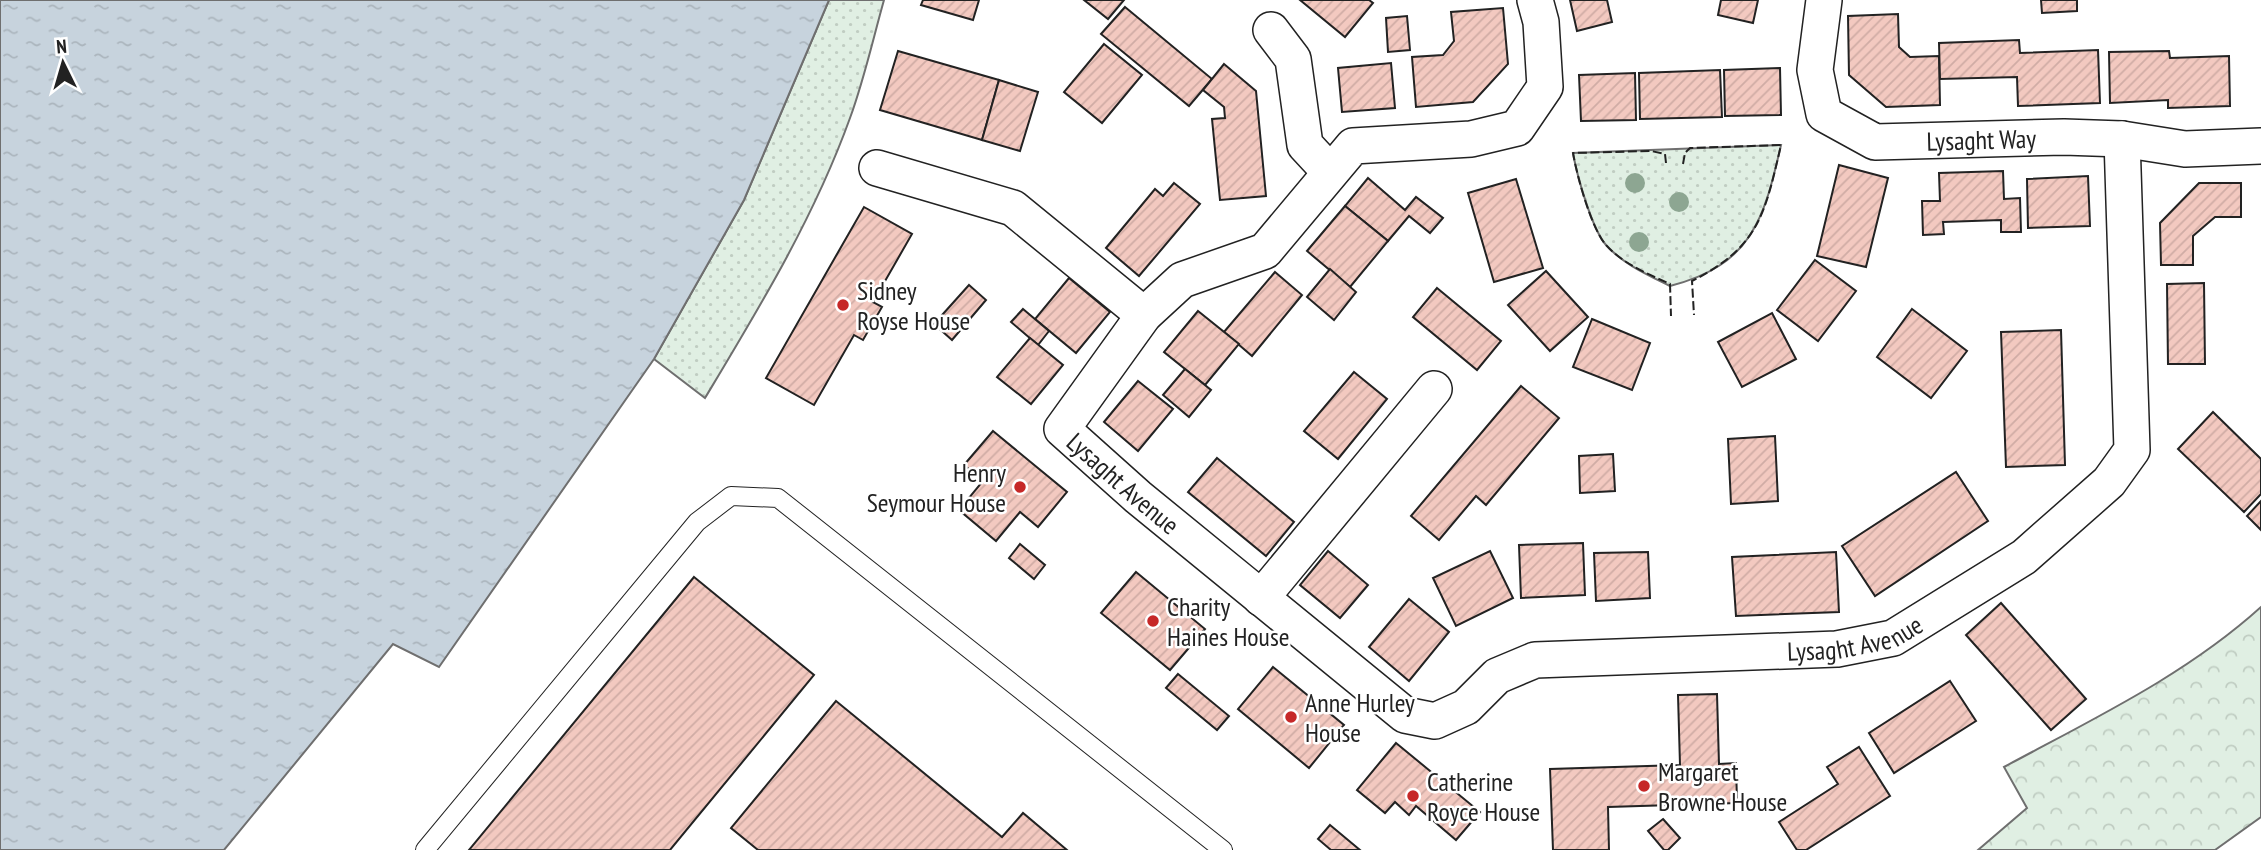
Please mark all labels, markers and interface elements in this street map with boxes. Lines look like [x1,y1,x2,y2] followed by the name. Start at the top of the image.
[28,28,98,98] north arrow
[55,34,68,58] text: N
[1926,121,2037,157] street label: Lysaght Way
[857,274,970,337] place label: Sidney Royse House
[835,297,851,313] marker: Sidney Royse House
[1061,425,1186,541] street label: Lysaght Avenue
[867,456,1006,519] place label: Henry Seymour House
[1012,479,1028,495] marker: Henry Seymour House
[1167,590,1289,653] place label: Charity Haines House
[1787,607,1928,667] street label: Lysaght Avenue
[1145,613,1161,629] marker: Charity Haines House
[1305,686,1415,749] place label: Anne Hurley House
[1283,709,1299,725] marker: Anne Hurley House
[1658,755,1787,818] place label: Margaret Browne House
[1427,765,1540,828] place label: Catherine Royce House
[1636,778,1652,794] marker: Margaret Browne House
[1405,788,1421,804] marker: Catherine Royce House

